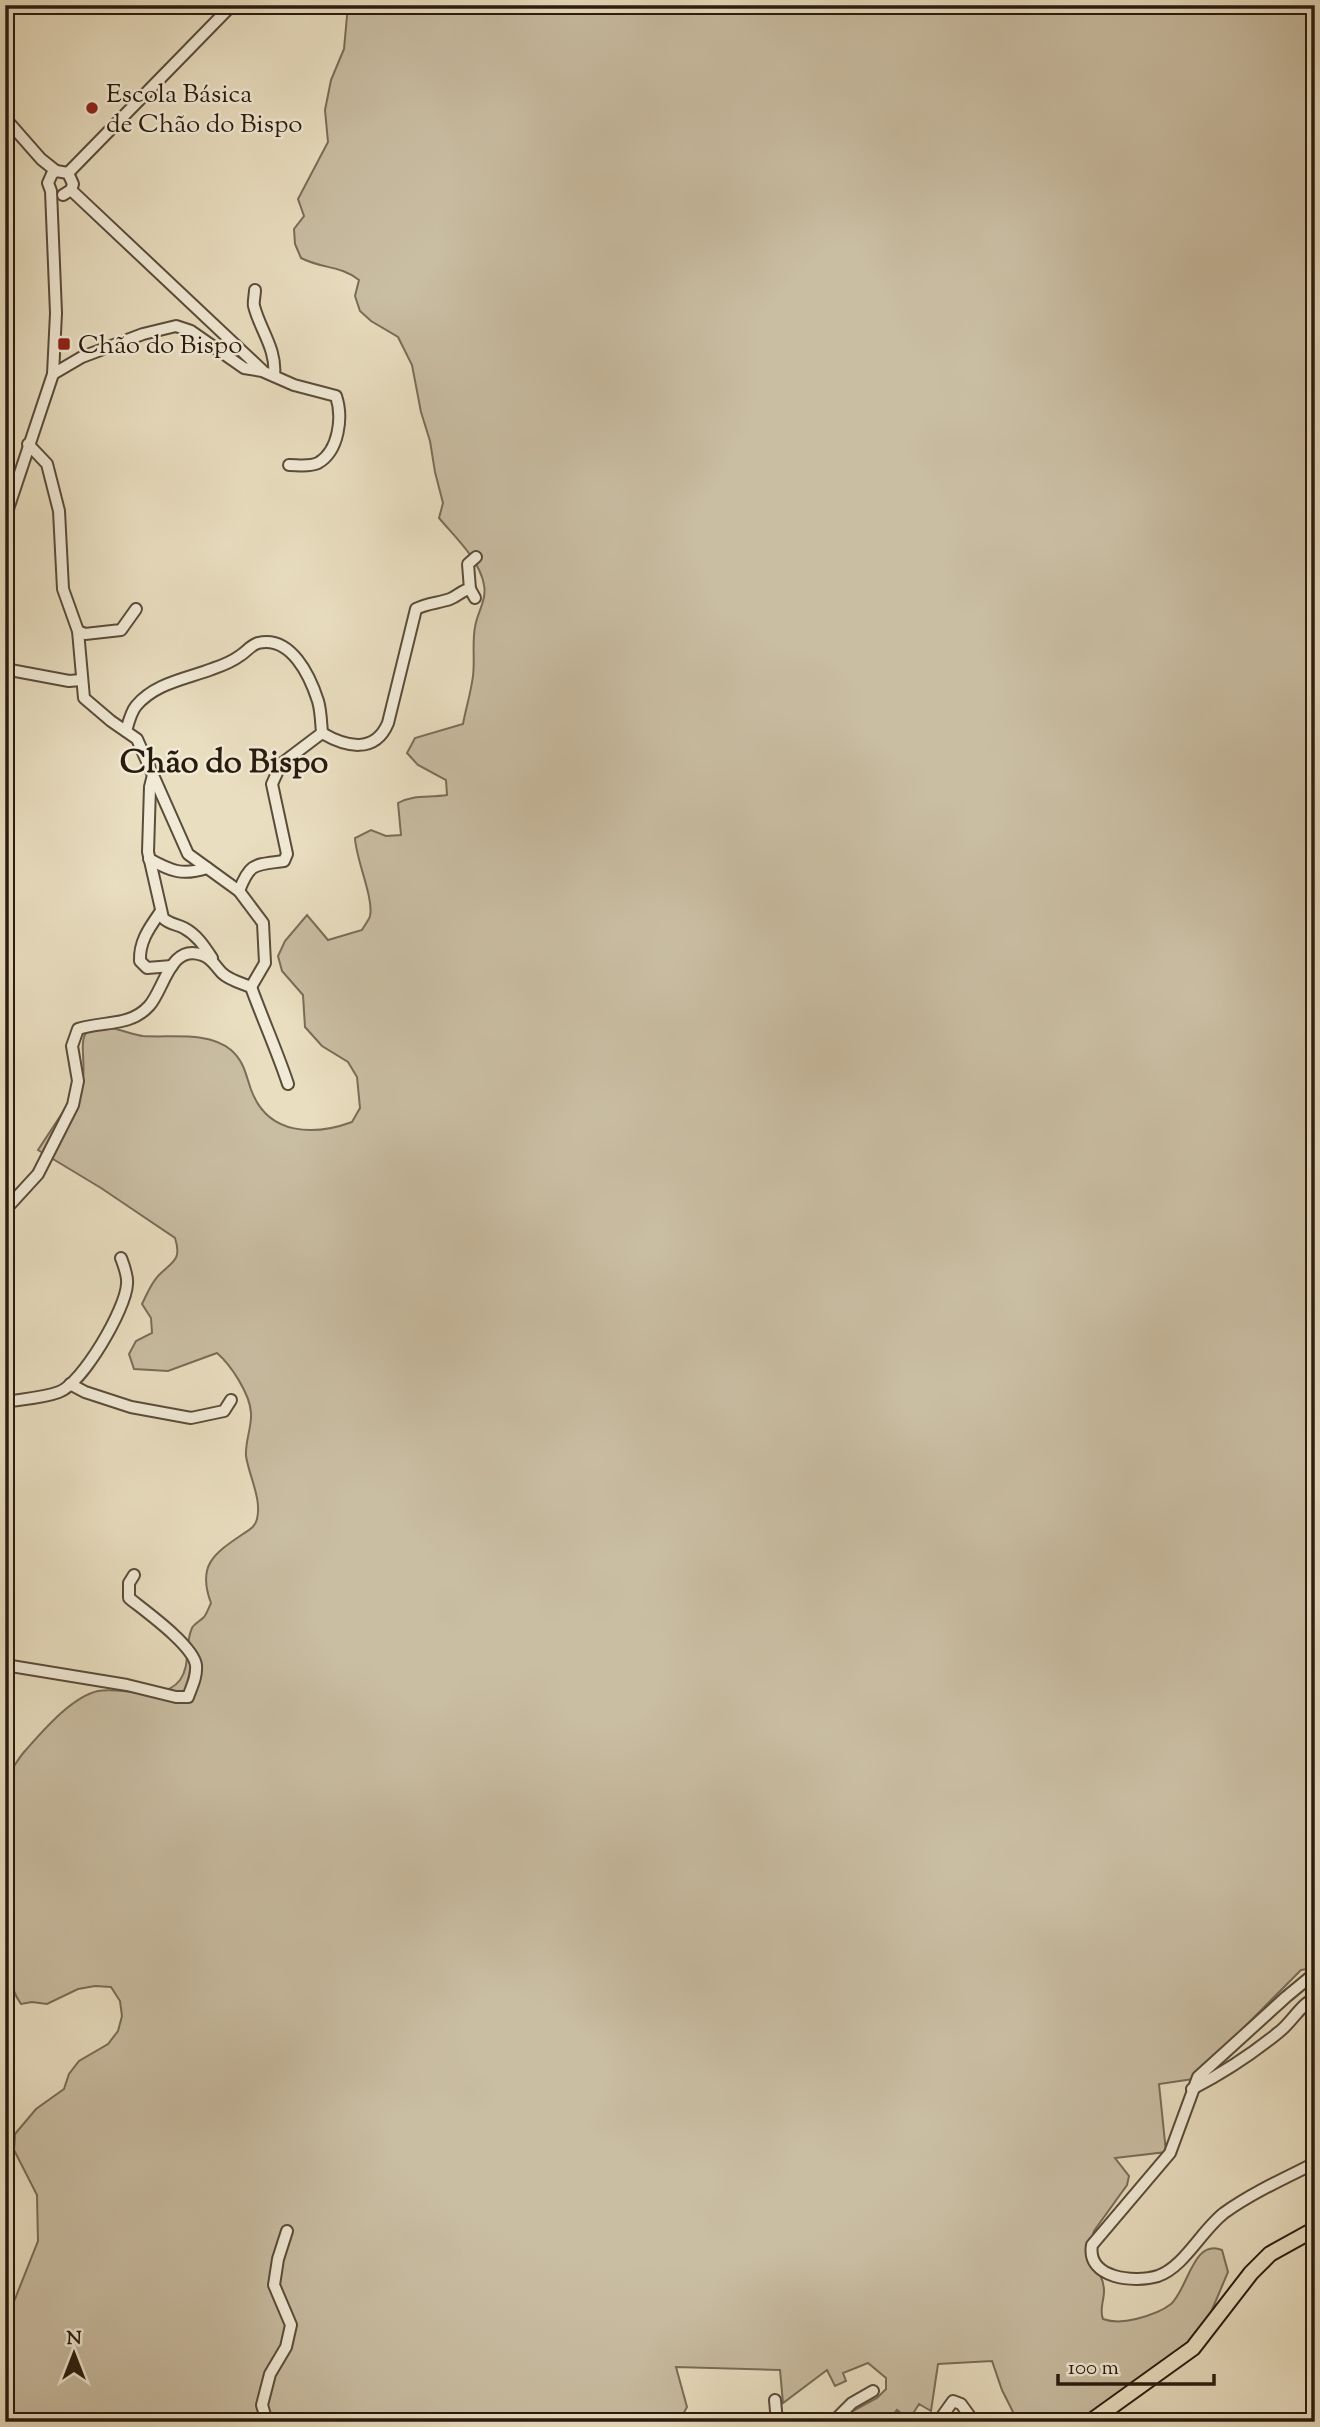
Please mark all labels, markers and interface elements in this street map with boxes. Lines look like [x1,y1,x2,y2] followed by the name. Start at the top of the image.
[106,77,303,144] place label: Escola Básica de Chão do Bispo
[84,100,100,116] marker: Escola Básica de Chão do Bispo
[78,328,242,365] place label: Chão do Bispo
[56,336,72,352] marker: Chão do Bispo
[120,740,328,788] district label: Chão do Bispo
[38,2318,108,2388] north arrow
[66,2326,82,2353] text: N
[1058,2343,1213,2387] scale bar
[1068,2354,1119,2384] text: 100 m

